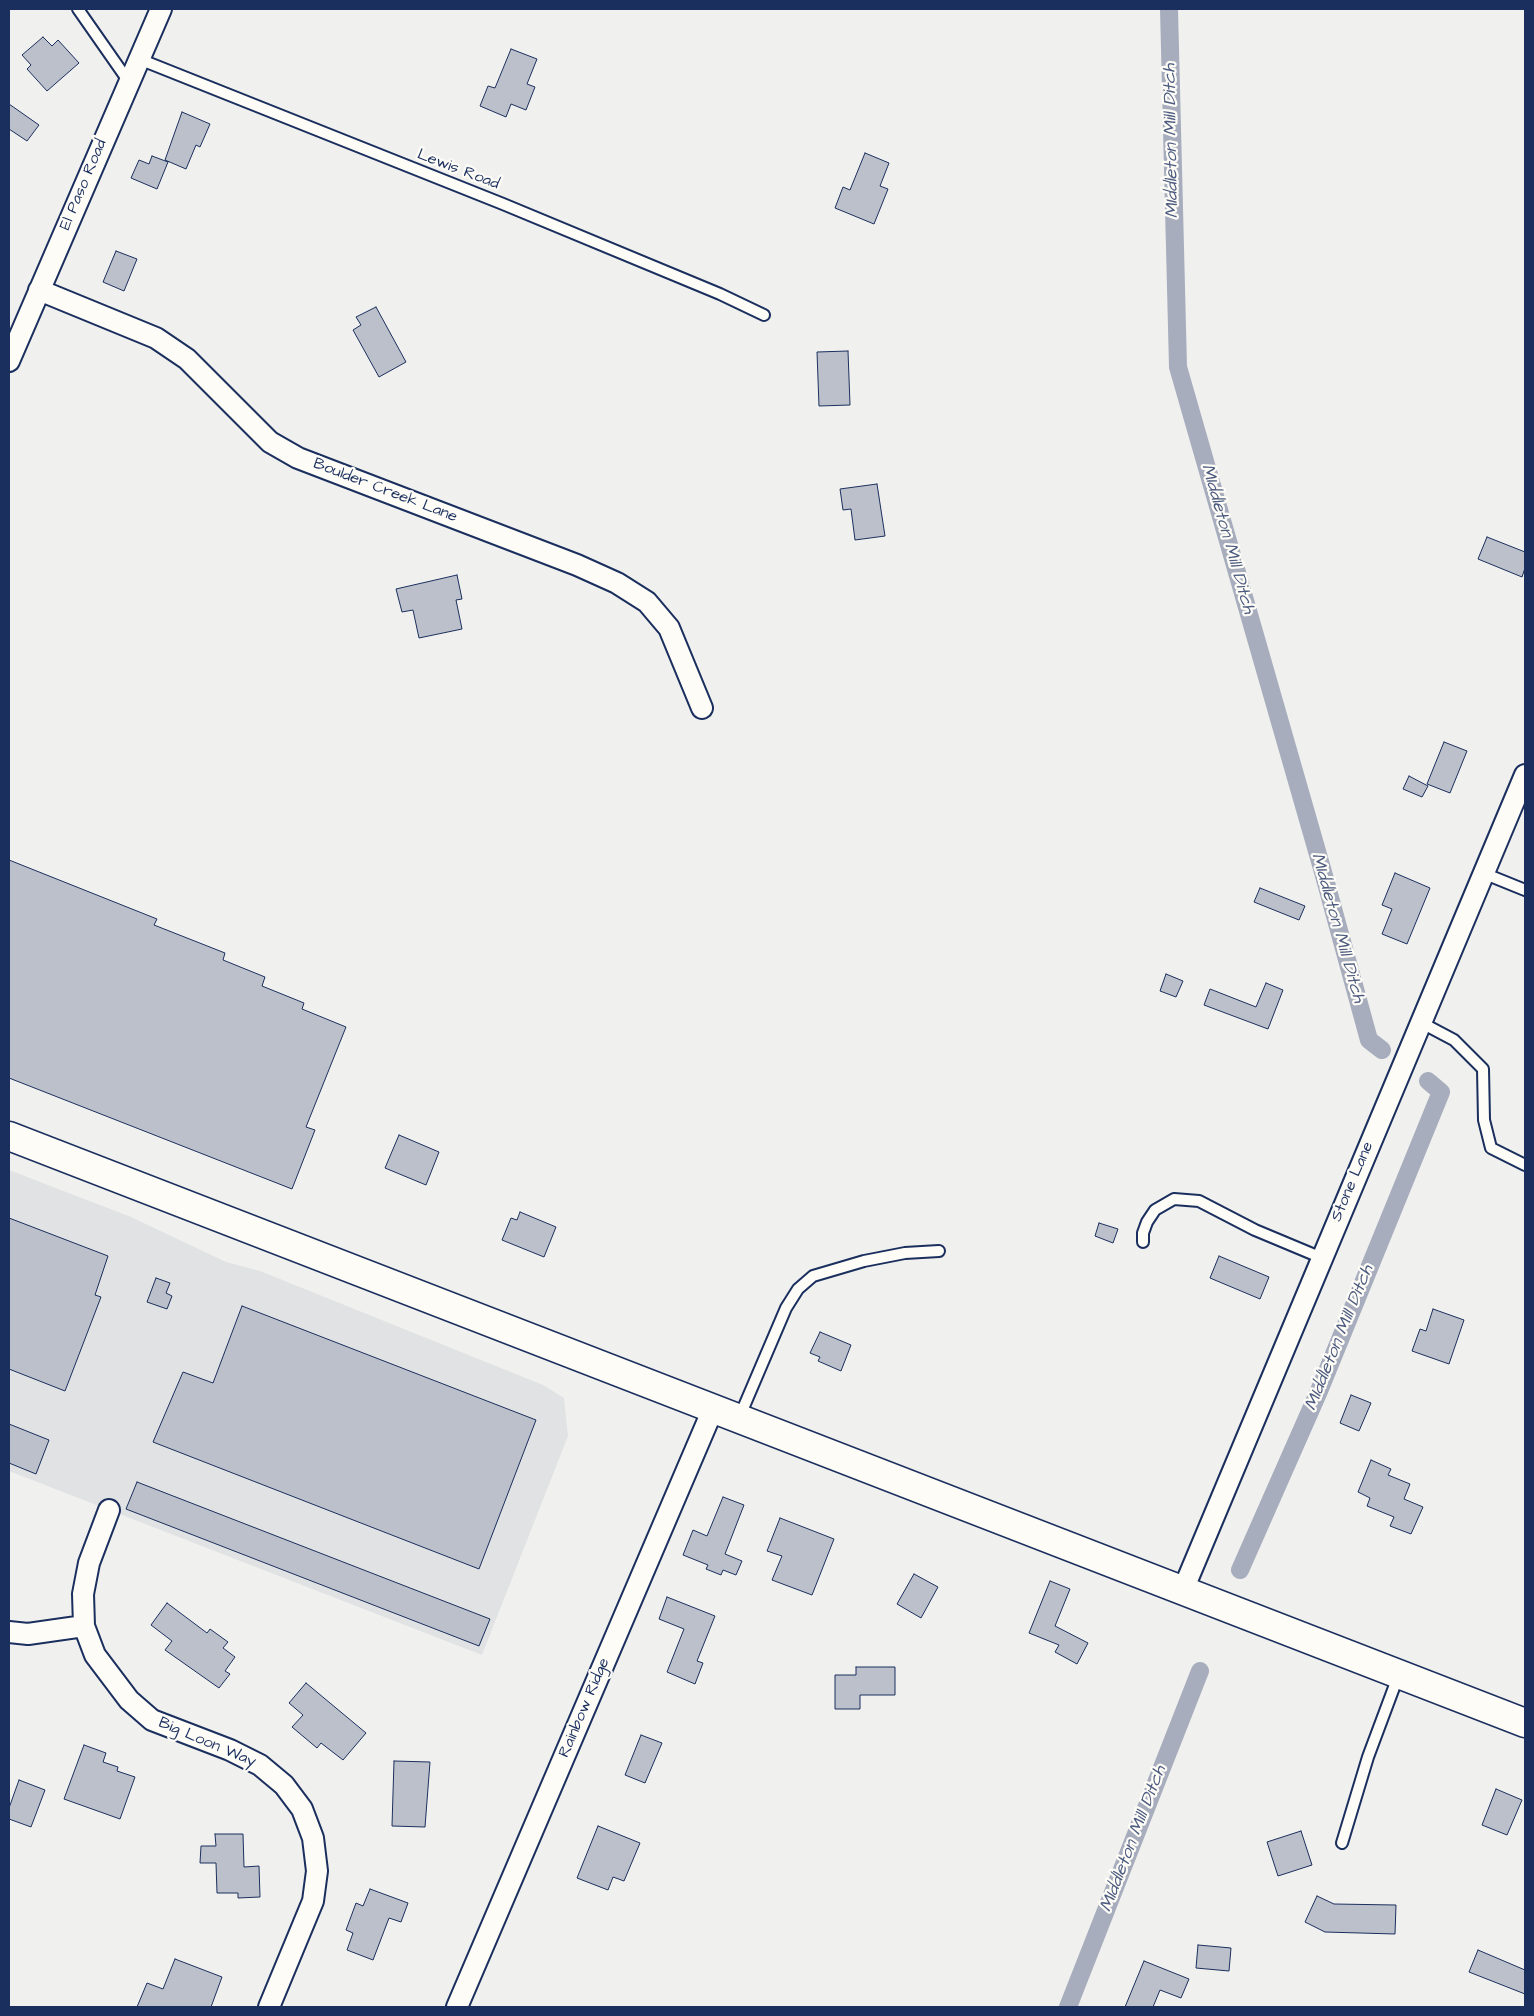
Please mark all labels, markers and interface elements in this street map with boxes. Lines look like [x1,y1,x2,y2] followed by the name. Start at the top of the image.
[1160,63,1184,219] water label: MIddleton Mill Ditch
[56,137,112,233] street label: El Paso Road
[414,146,502,194] street label: Lewis Road
[310,455,460,527] street label: Boulder Creek Lane
[1195,462,1259,616] water label: MIddleton Mill Ditch
[1305,851,1369,1005] water label: MIddleton Mill Ditch
[1328,1139,1378,1225] street label: Stone Lane
[1301,1262,1379,1414] water label: MIddleton Mill Ditch
[555,1655,615,1761] street label: Rainbow Ridge
[155,1714,259,1772] street label: Big Loon Way
[1096,1763,1172,1915] water label: MIddleton Mill Ditch

